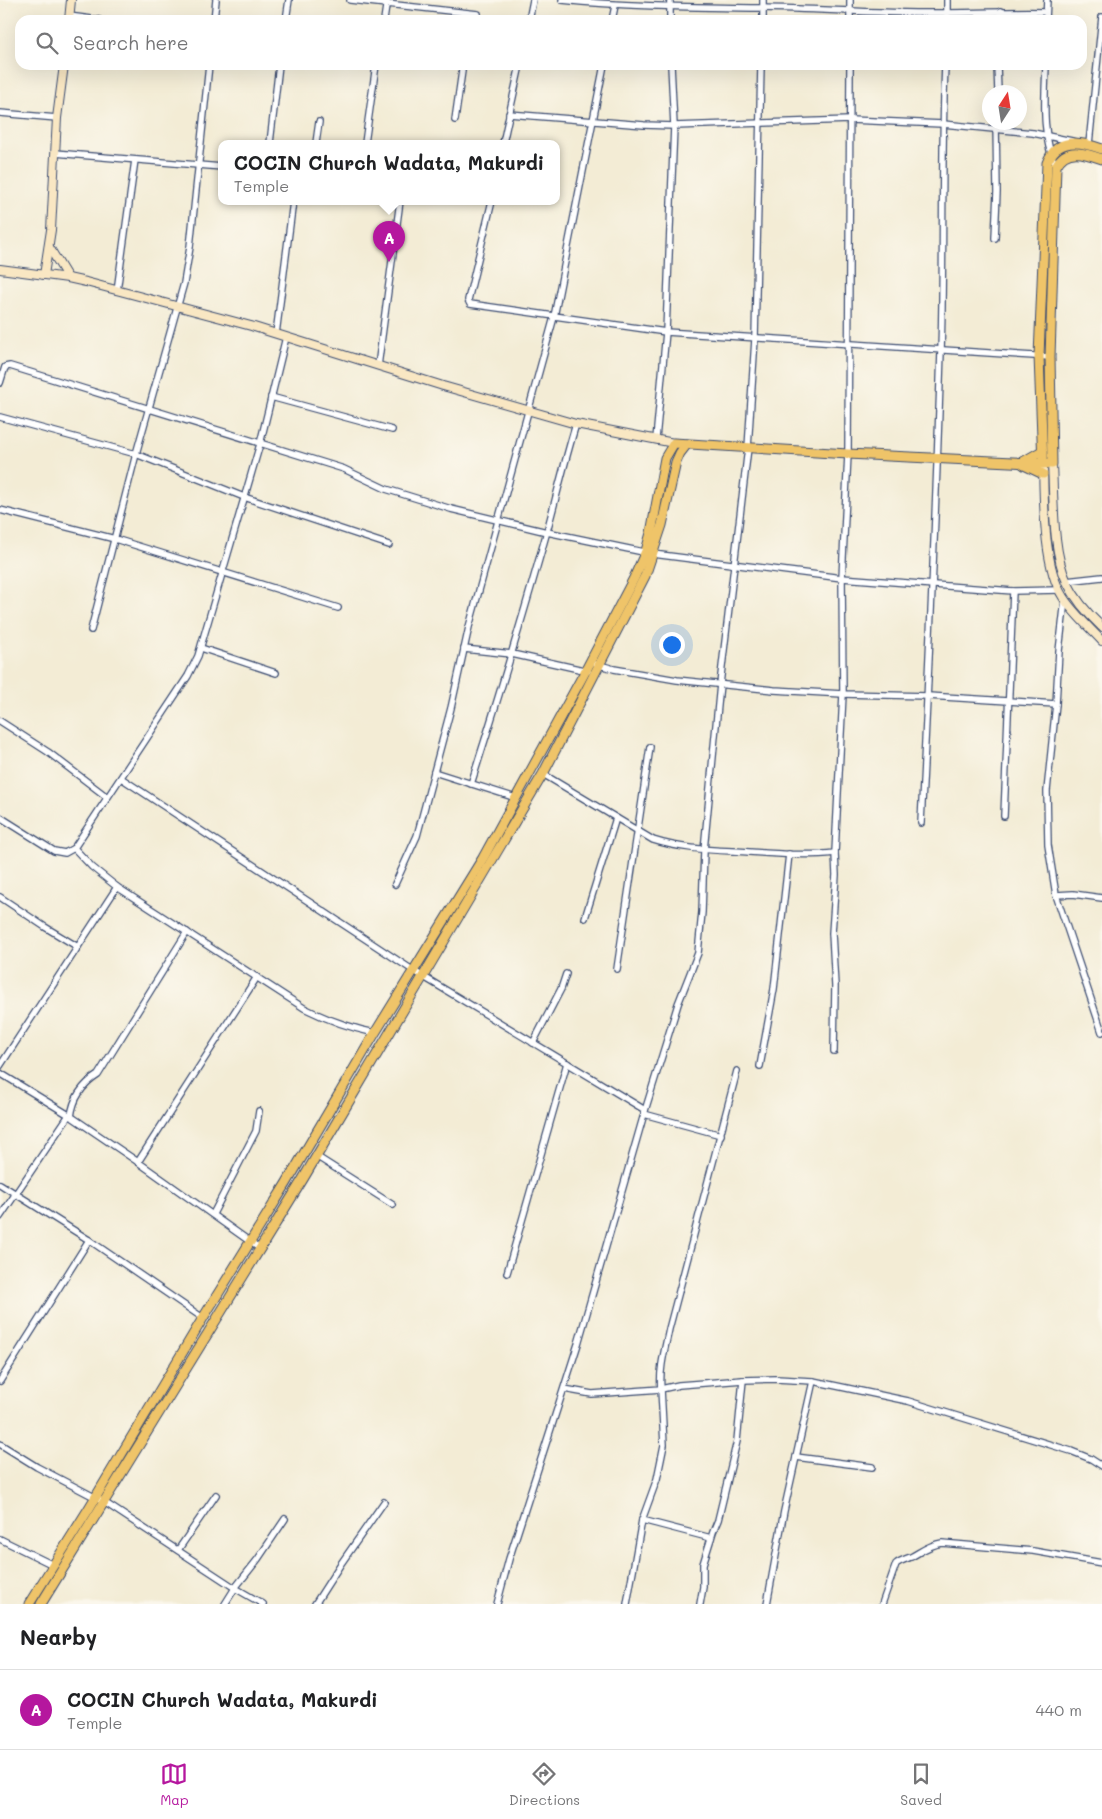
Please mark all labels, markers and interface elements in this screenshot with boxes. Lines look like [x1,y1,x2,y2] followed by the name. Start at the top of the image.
[15,15,1087,70] search box
[33,29,61,57] icon: search
[73,30,189,55] text: Search here
[982,85,1027,130] north arrow
[218,140,560,205] popup
[234,150,544,175] text: COCIN Church Wadata, Makurdi
[234,175,289,196] text: Temple
[373,221,405,262] pin: A
[659,632,685,658] your location
[20,1623,97,1650] text: Nearby
[67,1687,378,1712] text: COCIN Church Wadata, Makurdi
[30,1699,42,1720] text: A
[1035,1699,1082,1720] text: 440 m
[67,1712,122,1733] text: Temple
[160,1760,189,1809] tab: Map
[509,1760,580,1809] tab: Directions
[900,1760,942,1809] tab: Saved

